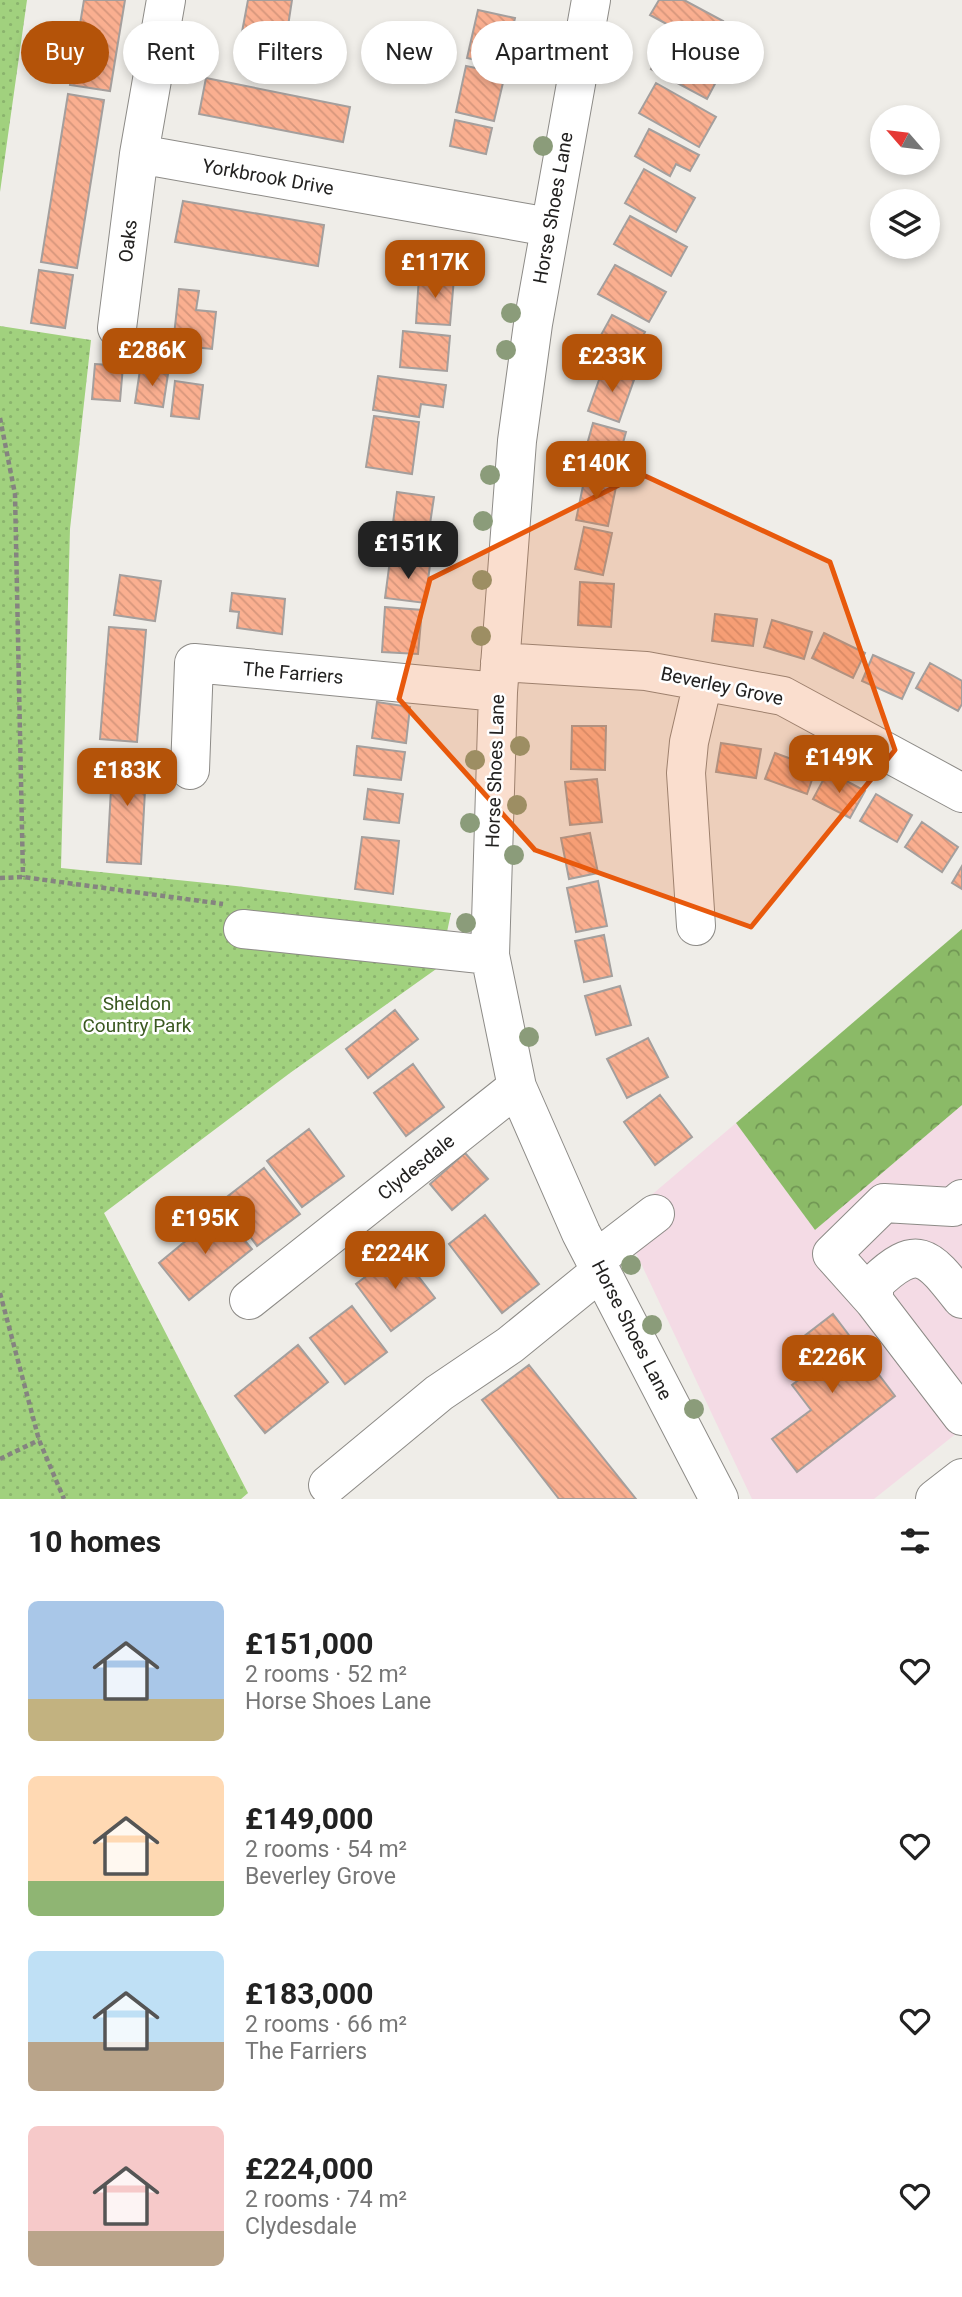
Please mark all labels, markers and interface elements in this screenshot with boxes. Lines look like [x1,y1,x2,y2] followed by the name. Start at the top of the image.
[21,21,109,84] chip: Buy
[123,21,219,84] chip: Rent
[233,21,347,84] chip: Filters
[361,21,457,84] chip: New
[471,21,633,84] chip: Apartment
[647,21,764,84] chip: House
[870,105,940,175] north arrow
[870,105,940,259] map controls
[528,130,578,286] street label: Horse Shoes Lane
[200,154,336,200] street label: Yorkbrook Drive
[870,189,940,259] button: layers
[114,218,142,264] street label: Oaks
[386,240,484,300] pin: £117K
[401,249,469,276] text: £117K
[103,328,201,388] pin: £286K
[563,334,661,394] pin: £233K
[118,337,186,364] text: £286K
[578,343,646,370] text: £233K
[547,442,645,501] pin: £140K
[562,450,630,477] text: £140K
[359,522,457,581] pin: £151K
[374,530,442,557] text: £151K
[242,657,344,689] street label: The Farriers
[659,662,785,710] street label: Beverley Grove
[481,694,509,848] street label: Horse Shoes Lane
[790,736,888,795] pin: £149K
[805,744,873,771] text: £149K
[78,748,176,808] pin: £183K
[93,757,161,784] text: £183K
[83,992,192,1037] park label: Sheldon Country Park
[373,1129,459,1205] street label: Clydesdale
[156,1196,254,1256] pin: £195K
[171,1205,239,1232] text: £195K
[346,1232,444,1291] pin: £224K
[361,1240,429,1267] text: £224K
[587,1256,677,1404] street label: Horse Shoes Lane
[783,1336,881,1395] pin: £226K
[798,1344,866,1371] text: £226K
[896,1522,934,1560] icon: filters
[28,1524,161,1559] text: 10 homes
[245,1626,373,1661] text: £151,000
[84,1629,168,1713] icon: home
[896,1652,934,1690] icon: heart
[245,1661,407,1688] text: 2 rooms · 52 m²
[245,1688,431,1715] text: Horse Shoes Lane
[245,1801,373,1836] text: £149,000
[84,1804,168,1888] icon: home
[896,1827,934,1865] icon: heart
[245,1836,407,1863] text: 2 rooms · 54 m²
[245,1863,396,1890] text: Beverley Grove
[245,1976,373,2011] text: £183,000
[84,1979,168,2063] icon: home
[896,2002,934,2040] icon: heart
[245,2011,407,2038] text: 2 rooms · 66 m²
[245,2038,367,2065] text: The Farriers
[245,2151,373,2186] text: £224,000
[84,2154,168,2238] icon: home
[896,2177,934,2215] icon: heart
[245,2186,407,2213] text: 2 rooms · 74 m²
[245,2213,357,2240] text: Clydesdale

